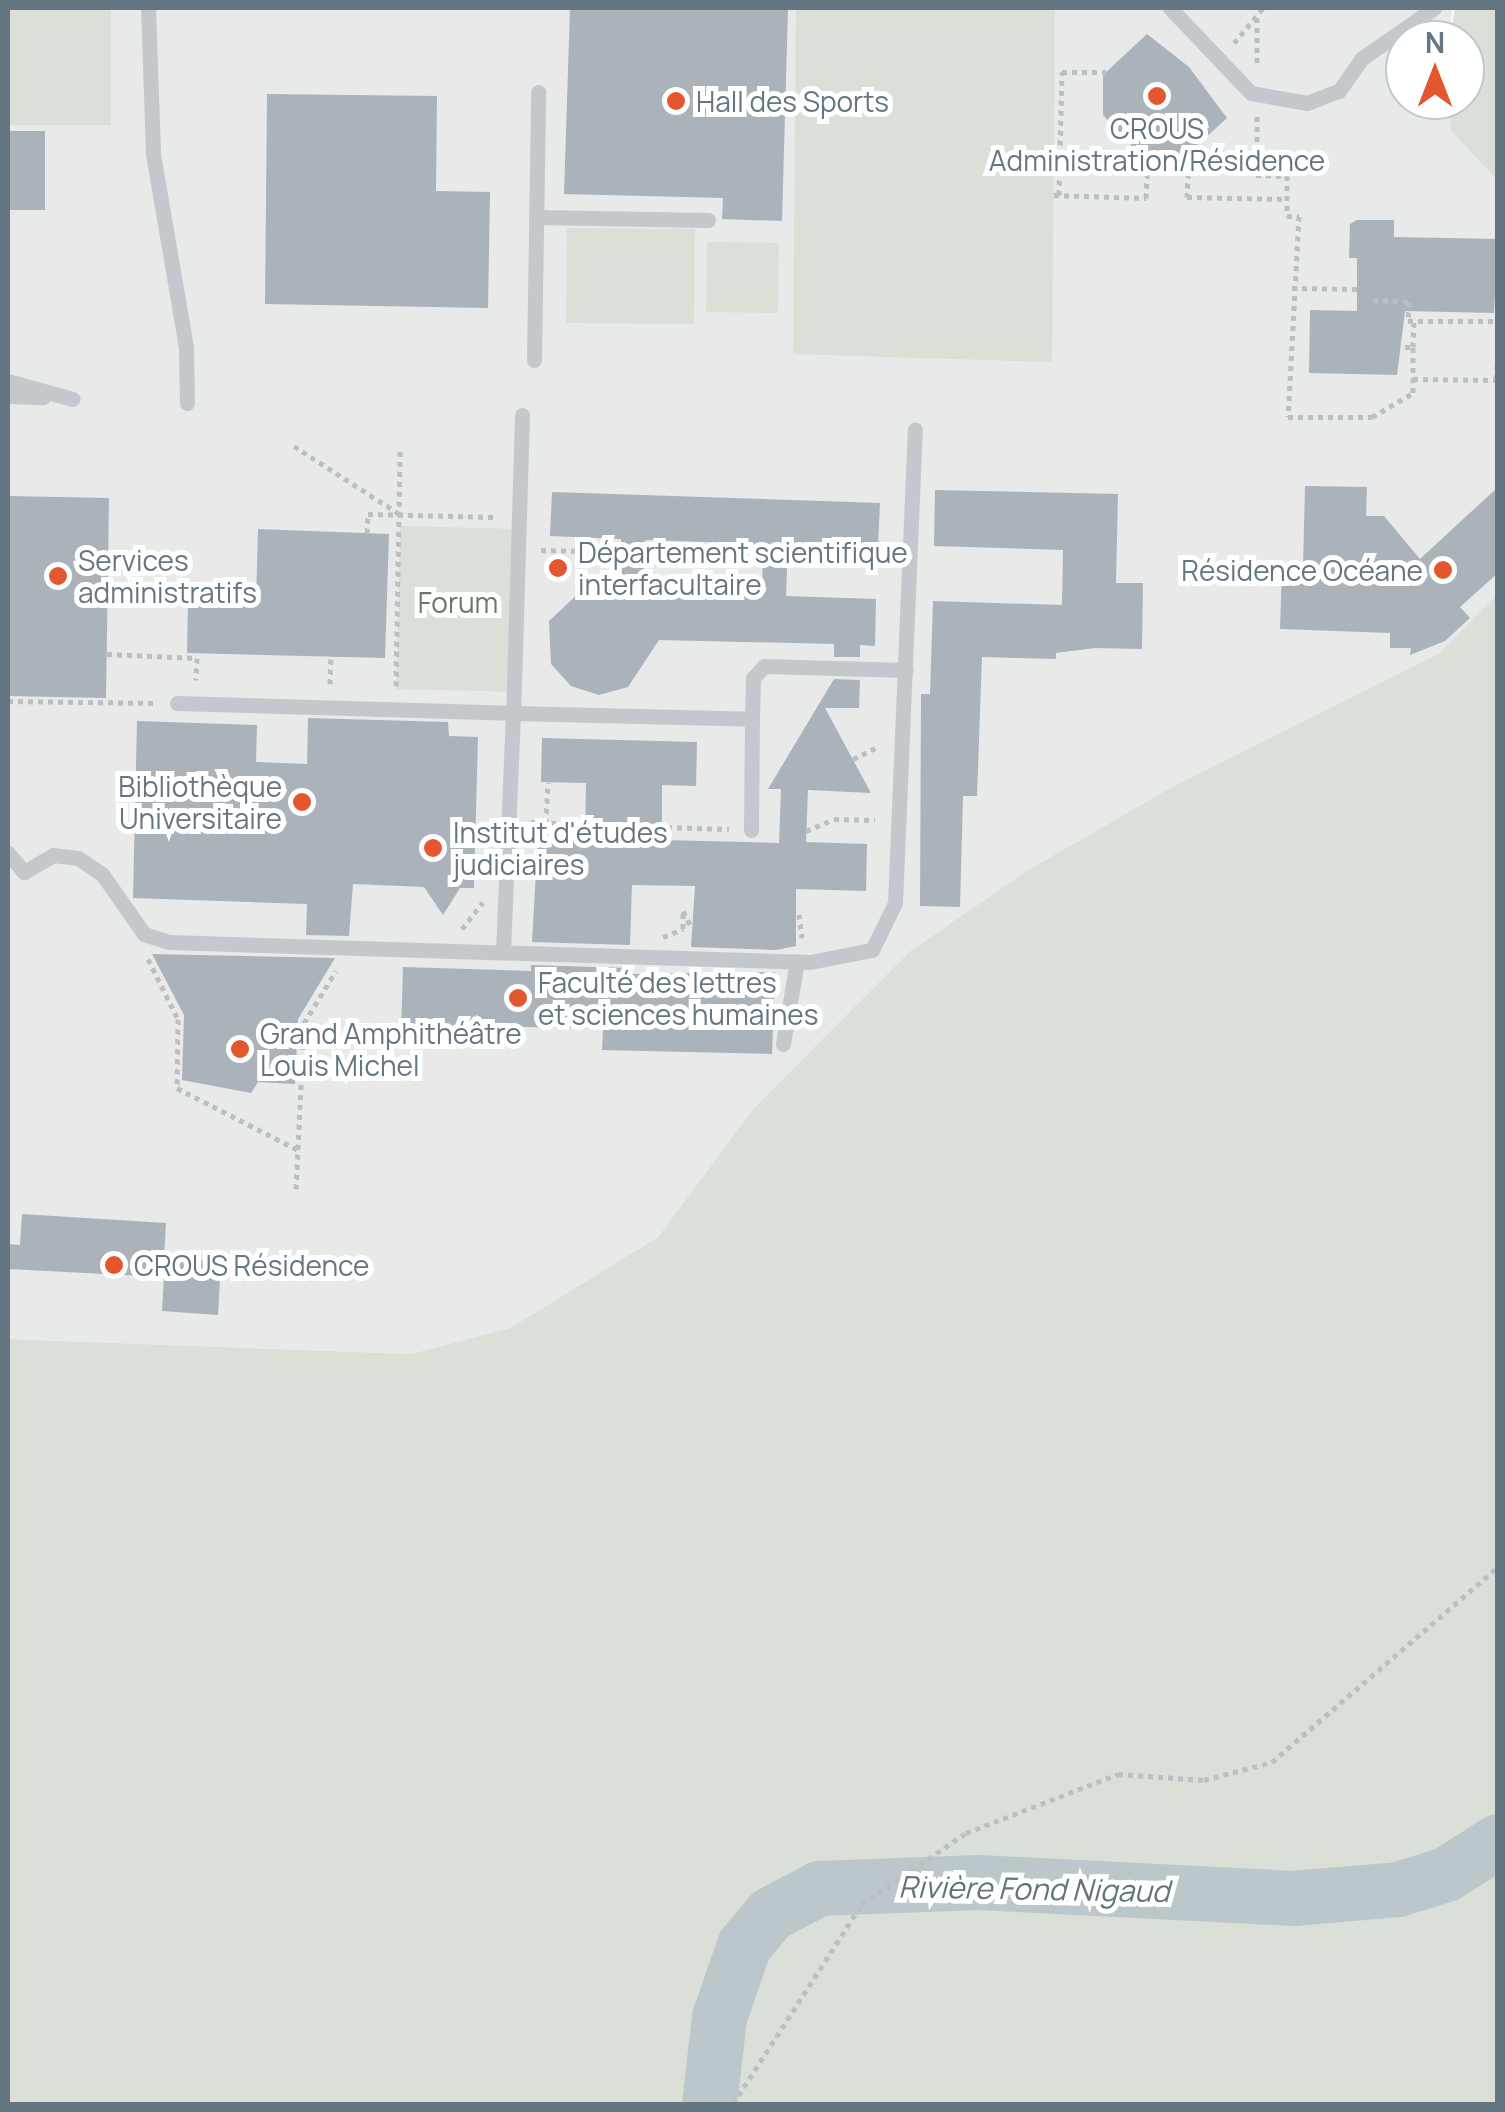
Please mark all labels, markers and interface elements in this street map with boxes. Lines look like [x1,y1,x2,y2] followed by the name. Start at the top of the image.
[1385,20,1485,120] north arrow
[1425,23,1445,61] text: N
[696,84,889,118] place label: Hall des Sports
[1146,85,1168,107] marker: CROUS Administration/Résidence
[665,90,687,112] marker: Hall des Sports
[989,111,1325,177] place label: CROUS Administration/Résidence
[578,535,908,601] place label: Département scientifique interfacultaire
[78,543,257,609] place label: Services administratifs
[1181,553,1423,587] place label: Résidence Océane
[547,557,569,579] marker: Département scientifique interfacultaire
[1432,559,1454,581] marker: Résidence Océane
[47,565,69,587] marker: Services administratifs
[418,585,498,619] park label: Forum
[118,769,282,835] place label: Bibliothèque Universitaire
[291,791,313,813] marker: Bibliothèque Universitaire
[453,815,668,881] place label: Institut d'études judiciaires
[422,837,444,859] marker: Institut d'études judiciaires
[538,965,818,1031] place label: Faculté des lettres et sciences humaines
[507,987,529,1009] marker: Faculté des lettres et sciences humaines
[260,1016,522,1082] place label: Grand Amphithéâtre Louis Michel
[229,1038,251,1060] marker: Grand Amphithéâtre Louis Michel
[134,1248,369,1282] place label: CROUS Résidence
[103,1254,125,1276] marker: CROUS Résidence
[898,1869,1170,1909] water label: Rivière Fond Nigaud

